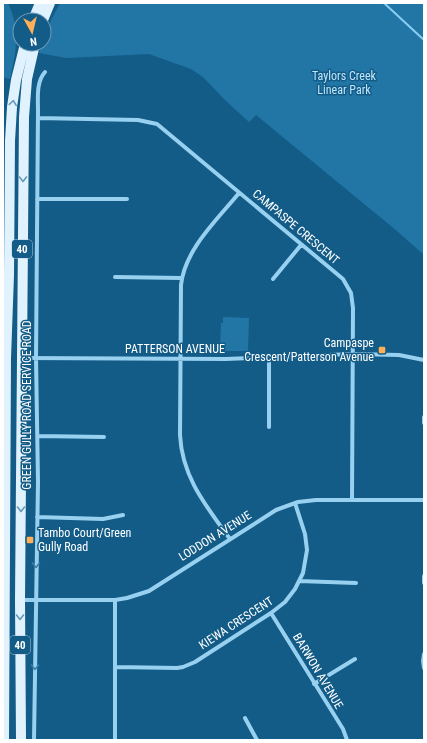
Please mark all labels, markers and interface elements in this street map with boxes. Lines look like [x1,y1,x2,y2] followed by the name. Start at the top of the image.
[12,12,52,52] north arrow
[29,35,38,48] text: N
[312,69,377,97] park label: Taylors Creek Linear Park
[8,99,17,106] one-way arrow
[19,176,27,182] one-way arrow
[250,187,342,267] street label: CAMPASPE CRESCENT
[12,240,32,258] road number: 40
[20,320,34,490] street label: GREEN GULLY ROAD SERVICE ROAD
[244,336,374,364] place label: Campaspe Crescent/Patterson Avenue
[125,342,225,356] street label: PATTERSON AVENUE
[377,345,387,355] marker: Campaspe Crescent/Patterson Avenue
[17,506,25,512] one-way arrow
[176,508,254,564] street label: LODDON AVENUE
[38,526,132,554] place label: Tambo Court/Green Gully Road
[25,535,35,545] marker: Tambo Court/Green Gully Road
[32,562,40,568] one-way arrow
[196,594,276,652] street label: KIEWA CRESCENT
[16,614,24,620] one-way arrow
[290,631,346,711] street label: BARWON AVENUE
[10,636,30,654] road number: 40
[31,664,39,670] one-way arrow

